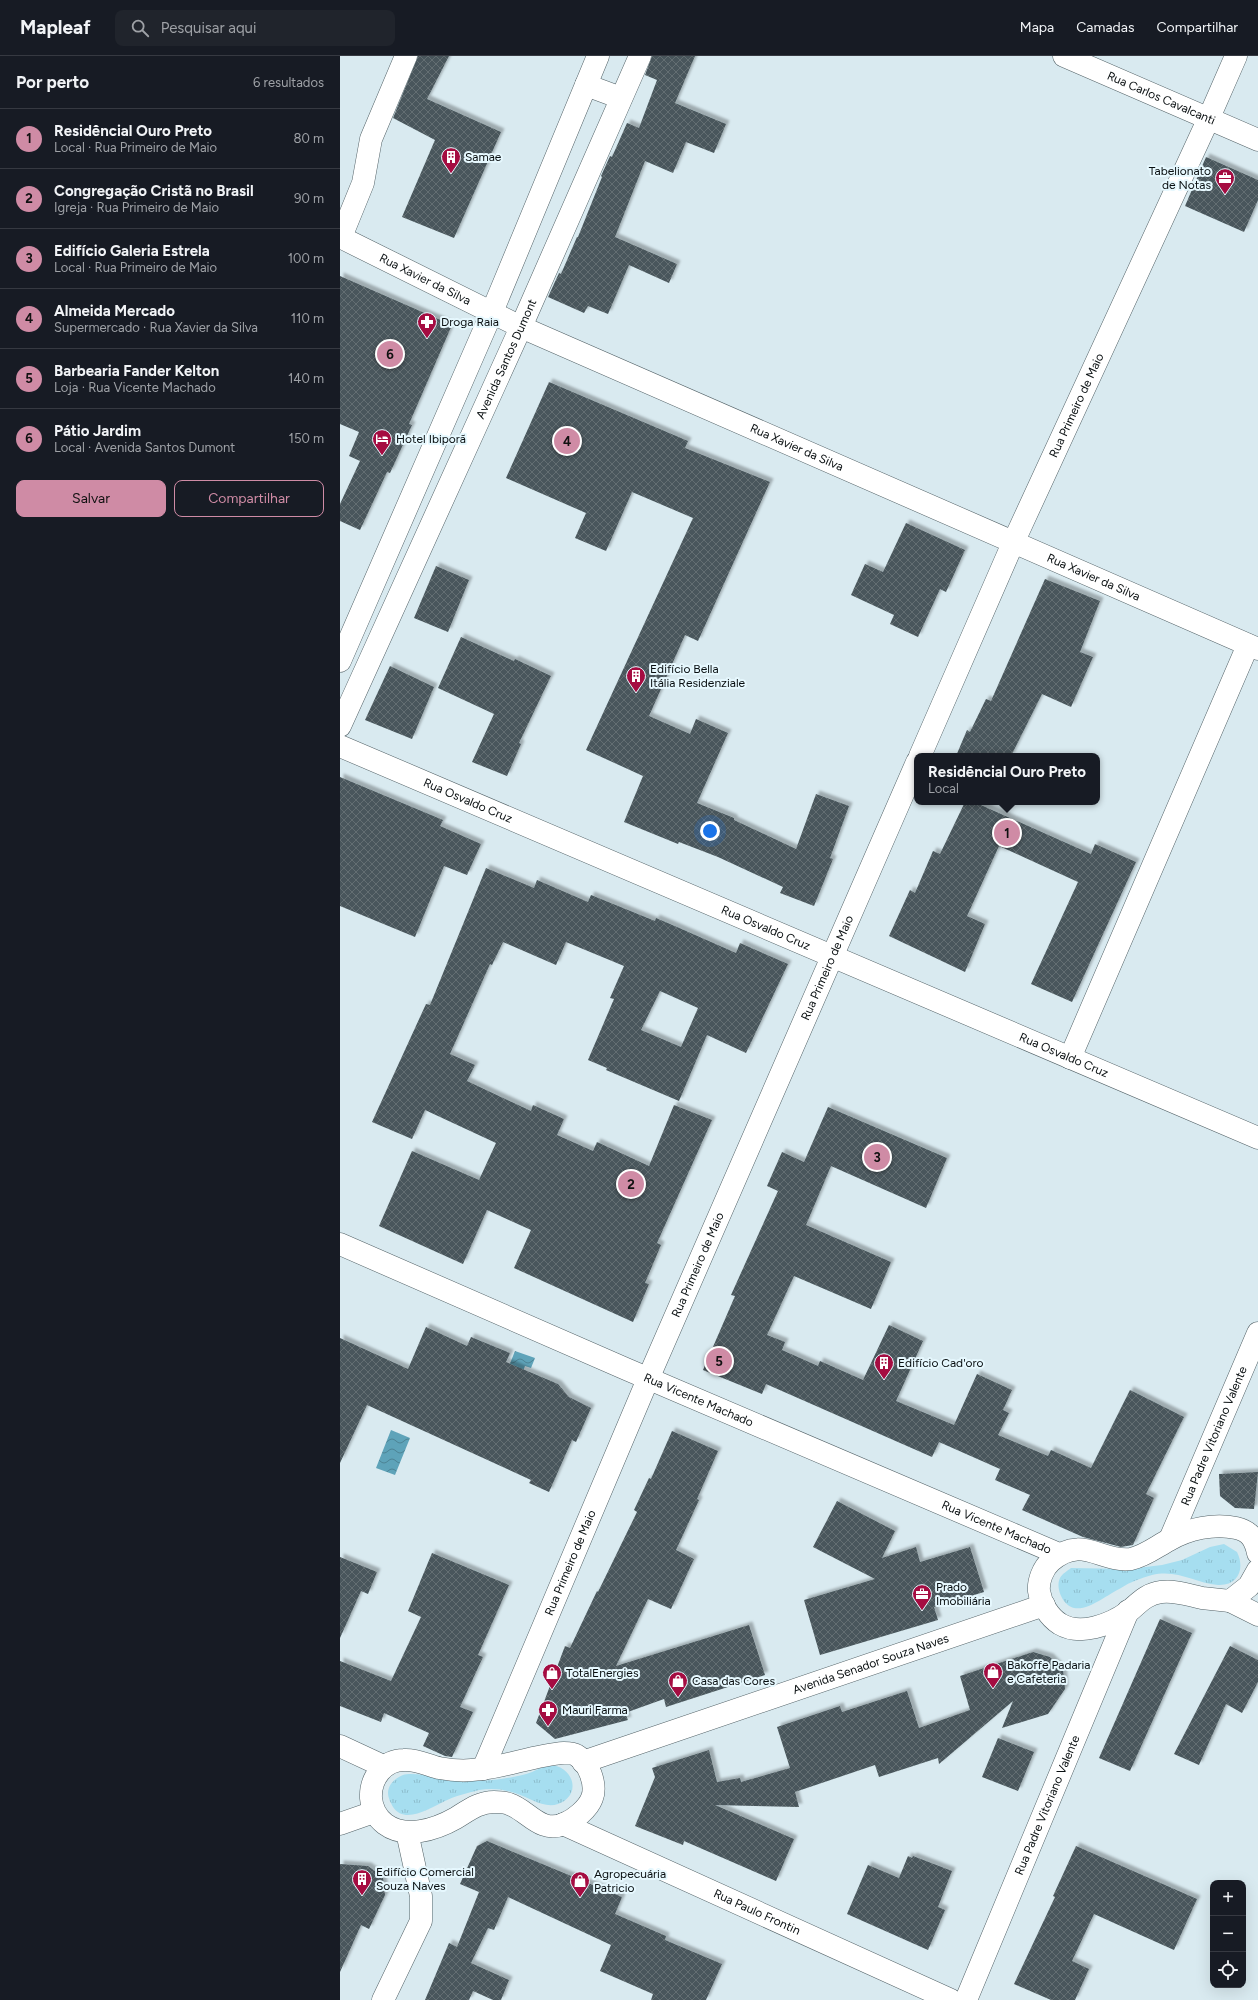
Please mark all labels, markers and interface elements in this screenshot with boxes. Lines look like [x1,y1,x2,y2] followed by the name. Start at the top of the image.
[115,10,395,46] search box
[20,16,91,39] text: Mapleaf
[129,17,151,39] icon: search
[161,19,256,37] text: Pesquisar aqui
[1020,19,1054,36] text: Mapa
[1076,19,1134,36] text: Camadas
[1156,19,1238,36] text: Compartilhar
[1105,69,1218,128] street label: Rua Carlos Cavalcanti
[16,72,89,92] text: Por perto
[253,75,324,90] text: 6 resultados
[54,122,212,140] text: Residêncial Ouro Preto
[26,131,32,146] text: 1
[293,131,324,146] text: 80 m
[54,140,217,155] text: Local · Rua Primeiro de Maio
[440,146,462,174] building icon: Samae
[465,150,502,164] place label: Samae
[1149,164,1211,192] place label: Tabelionato de Notas
[1214,167,1236,195] office icon: Tabelionato de Notas
[54,182,254,200] text: Congregação Cristã no Brasil
[25,191,33,206] text: 2
[294,191,324,206] text: 90 m
[54,200,219,215] text: Igreja · Rua Primeiro de Maio
[54,242,210,260] text: Edifício Galeria Estrela
[25,251,33,266] text: 3
[288,251,324,266] text: 100 m
[377,251,473,308] street label: Rua Xavier da Silva
[54,260,217,275] text: Local · Rua Primeiro de Maio
[473,296,540,421] street label: Avenida Santos Dumont
[54,302,175,320] text: Almeida Mercado
[25,311,33,326] text: 4
[291,311,324,326] text: 110 m
[416,311,438,339] pharmacy icon: Droga Raia
[441,315,499,329] place label: Droga Raia
[54,320,258,335] text: Supermercado · Rua Xavier da Silva
[377,339,403,369] pin: 6
[1046,351,1107,460] street label: Rua Primeiro de Maio
[54,362,219,380] text: Barbearia Fander Kelton
[25,371,33,386] text: 5
[288,371,324,386] text: 140 m
[54,380,216,395] text: Loja · Rua Vicente Machado
[748,421,845,474] street label: Rua Xavier da Silva
[54,422,141,440] text: Pátio Jardim
[554,426,580,456] pin: 4
[371,428,393,456] hotel icon: Hotel Ibiporã
[25,431,33,446] text: 6
[289,431,324,446] text: 150 m
[396,432,466,446] place label: Hotel Ibiporã
[54,440,235,455] text: Local · Avenida Santos Dumont
[16,480,166,517] button: Salvar
[174,480,324,517] button: Compartilhar
[1045,551,1142,604] street label: Rua Xavier da Silva
[650,662,746,690] place label: Edifício Bella Itália Residenziale
[625,665,647,693] building icon: Edifício Bella Itália Residenziale
[914,753,1100,805] popup
[928,763,1086,781] text: Residêncial Ouro Preto
[421,775,515,826] street label: Rua Osvaldo Cruz
[928,781,959,796] text: Local
[994,818,1020,848] pin: 1
[700,821,720,841] your location
[719,903,813,953] street label: Rua Osvaldo Cruz
[798,913,856,1023] street label: Rua Primeiro de Maio
[1017,1030,1110,1080] street label: Rua Osvaldo Cruz
[864,1142,890,1172] pin: 3
[618,1169,644,1199] pin: 2
[669,1210,727,1320] street label: Rua Primeiro de Maio
[706,1346,732,1376] pin: 5
[873,1352,895,1380] building icon: Edifício Cad'oro
[898,1356,984,1370] place label: Edifício Cad'oro
[1178,1364,1250,1508] street label: Rua Padre Vitoriano Valente
[642,1370,756,1430] street label: Rua Vicente Machado
[940,1498,1053,1557] street label: Rua Vicente Machado
[542,1508,599,1618] street label: Rua Primeiro de Maio
[936,1580,991,1608] place label: Prado Imobiliária
[911,1583,933,1611] office icon: Prado Imobiliária
[791,1631,951,1697] street label: Avenida Senador Souza Naves
[1007,1658,1091,1686] place label: Bakoffe Padaria e Cafeteria
[982,1661,1004,1689] shop icon: Bakoffe Padaria e Cafeteria
[541,1662,563,1690] shop icon: TotalEnergies
[566,1666,639,1680] place label: TotalEnergies
[667,1670,689,1698] shop icon: Casa das Cores
[692,1674,775,1688] place label: Casa das Cores
[537,1699,559,1727] pharmacy icon: Mauri Farma
[562,1703,628,1717] place label: Mauri Farma
[1012,1733,1083,1877] street label: Rua Padre Vitoriano Valente
[376,1865,474,1893] place label: Edifício Comercial Souza Naves
[594,1867,666,1895] place label: Agropecuária Patricio
[351,1868,373,1896] building icon: Edifício Comercial Souza Naves
[569,1870,591,1898] shop icon: Agropecuária Patricio
[1210,1880,1246,1988] map controls
[1210,1880,1246,1916] button: +
[711,1886,803,1938] street label: Rua Paulo Frontin
[1210,1916,1246,1952] button: −
[1210,1952,1246,1988] button: locate

